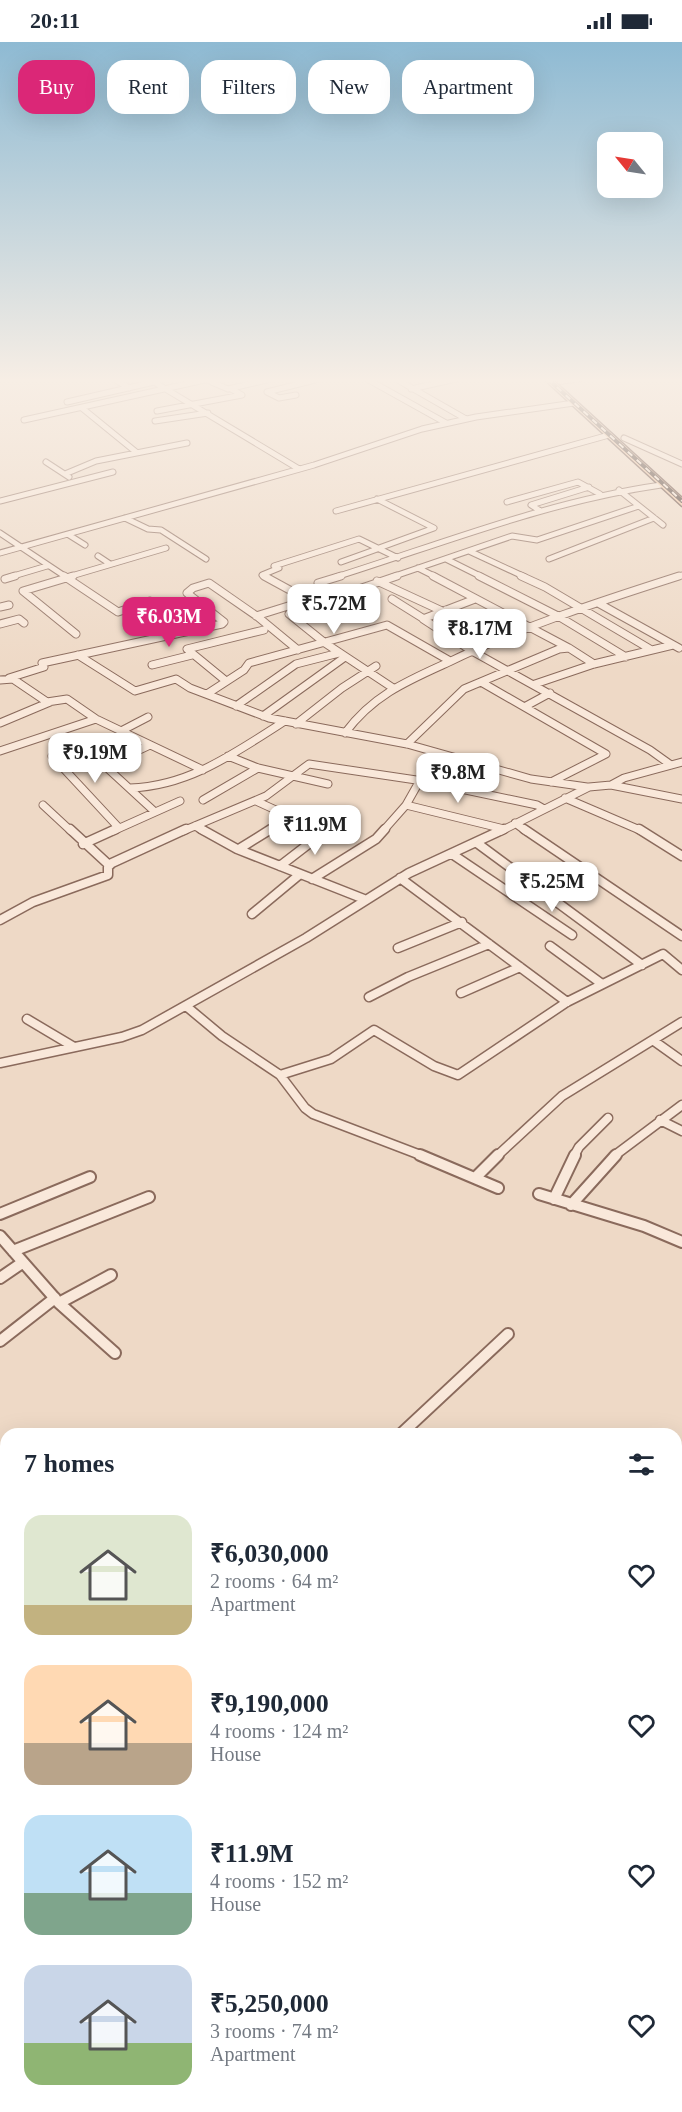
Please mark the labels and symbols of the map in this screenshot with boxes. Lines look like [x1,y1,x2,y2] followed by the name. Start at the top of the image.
[597,132,663,198] north arrow
[285,584,383,635] pin: ₹5.72M
[120,597,218,648] pin: ₹6.03M
[431,609,529,660] pin: ₹8.17M
[46,733,144,784] pin: ₹9.19M
[416,753,500,804] pin: ₹9.8M
[266,805,364,856] pin: ₹11.9M
[503,862,601,913] pin: ₹5.25M

